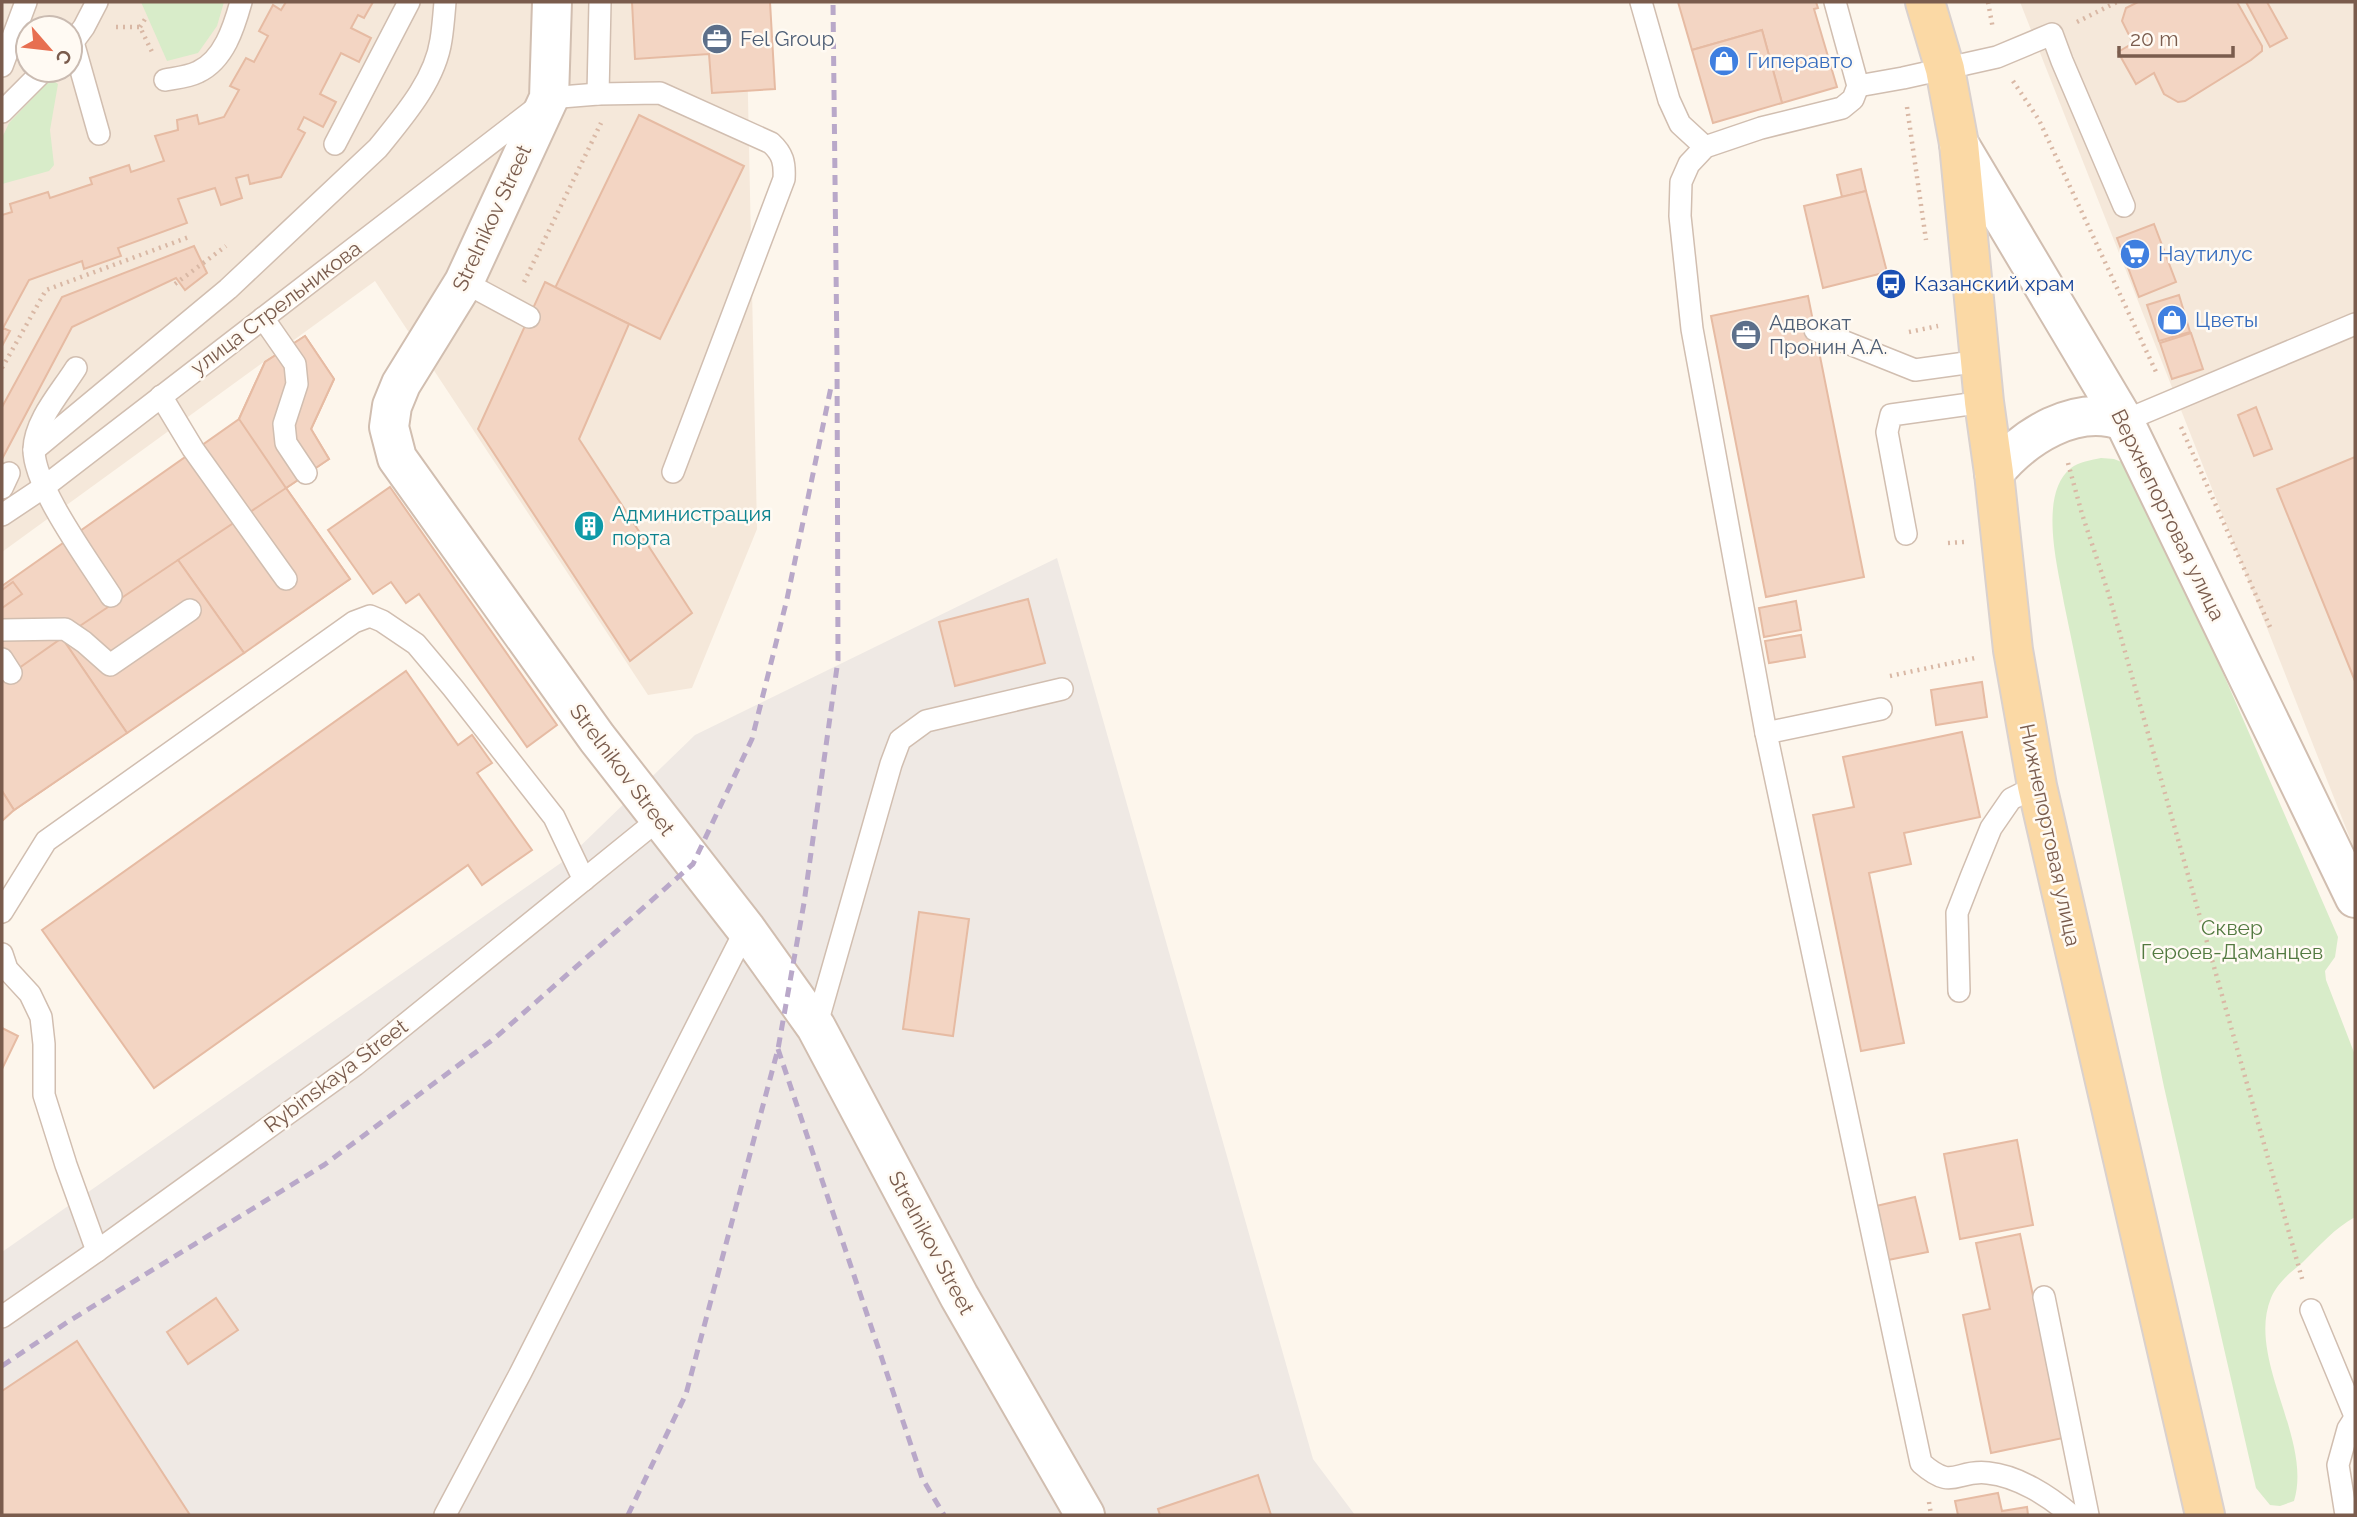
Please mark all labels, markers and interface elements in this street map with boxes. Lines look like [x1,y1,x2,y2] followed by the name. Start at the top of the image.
[14,14,84,84] north arrow
[2119,14,2233,58] scale bar
[700,22,734,56] office icon: Fel Group
[740,26,834,51] place label: Fel Group
[2130,26,2178,51] text: 20 m
[1707,44,1741,78] shop icon: Гиперавто
[51,46,77,68] text: С
[1747,48,1853,73] place label: Гиперавто
[447,141,536,295] street label: Strelnikov Street
[186,235,366,380] street label: улица Стрельникова
[2118,237,2152,271] supermarket icon: Наутилус
[2158,241,2253,266] place label: Наутилус
[1874,267,1908,301] bus stop icon: Казанский храм
[1914,271,2075,296] place label: Казанский храм
[2155,303,2189,337] shop icon: Цветы
[2195,307,2258,332] place label: Цветы
[1769,310,1887,359] place label: Адвокат Пронин А.А.
[1729,318,1763,352] office icon: Адвокат Пронин А.А.
[2106,405,2231,625] street label: Верхнепортовая улица
[612,501,772,550] place label: Администрация порта
[572,509,606,543] building icon: Администрация порта
[565,699,680,840] street label: Strelnikov Street
[2015,721,2086,948] street label: Нижнепортовая улица
[2141,915,2323,964] park label: Сквер Героев-Даманцев
[259,1013,412,1138] street label: Rybinskaya Street
[883,1167,980,1319] street label: Strelnikov Street

